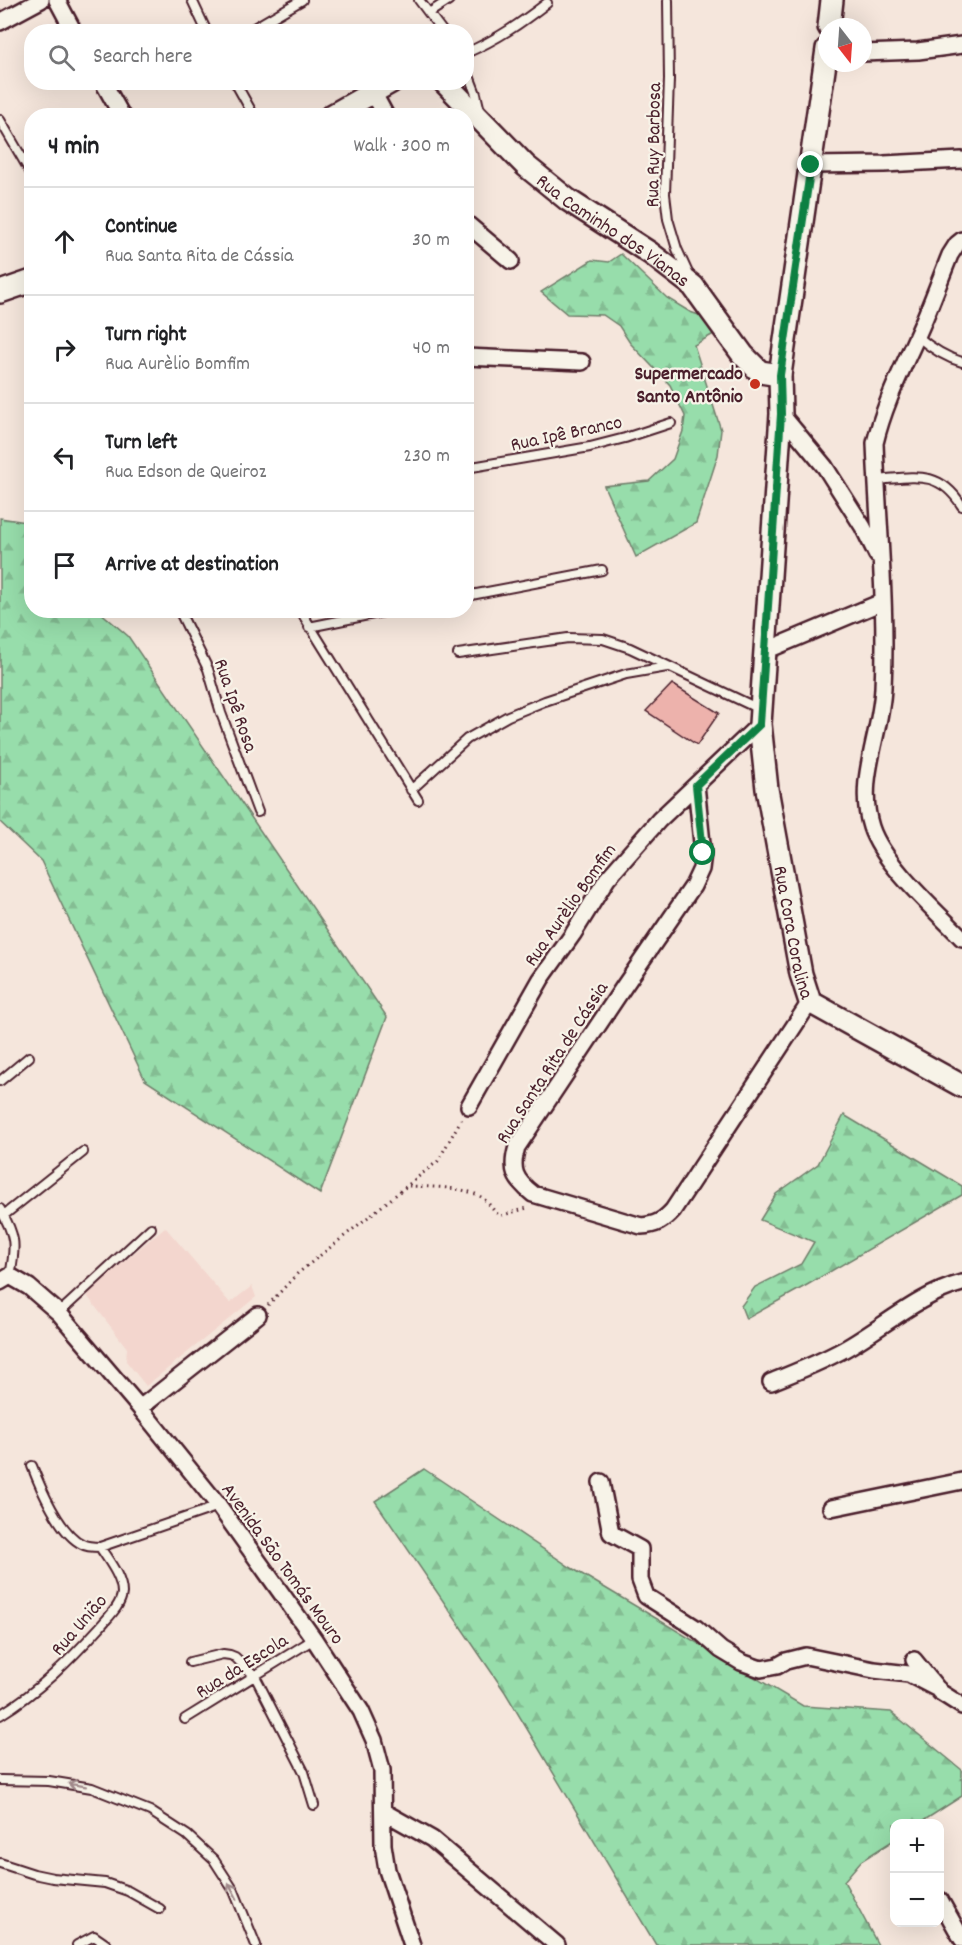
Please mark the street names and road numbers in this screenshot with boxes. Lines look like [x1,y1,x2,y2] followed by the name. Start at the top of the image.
[640,82,670,208] street label: Rua Ruy Barbosa
[529,169,695,296] street label: Rua Caminho dos Vianas
[508,409,625,460] street label: Rua Ipê Branco
[205,655,263,757] street label: Rua Ipê Rosa
[518,838,624,973] street label: Rua Aurèlio Bomfim
[764,864,819,1004] street label: Rua Cora Coralina
[490,977,617,1150] street label: Rua Santa Rita de Cássia
[213,1478,350,1652] street label: Avenida São Tomás Mouro
[46,1589,115,1663] street label: Rua União
[191,1628,295,1707] street label: Rua da Escola

